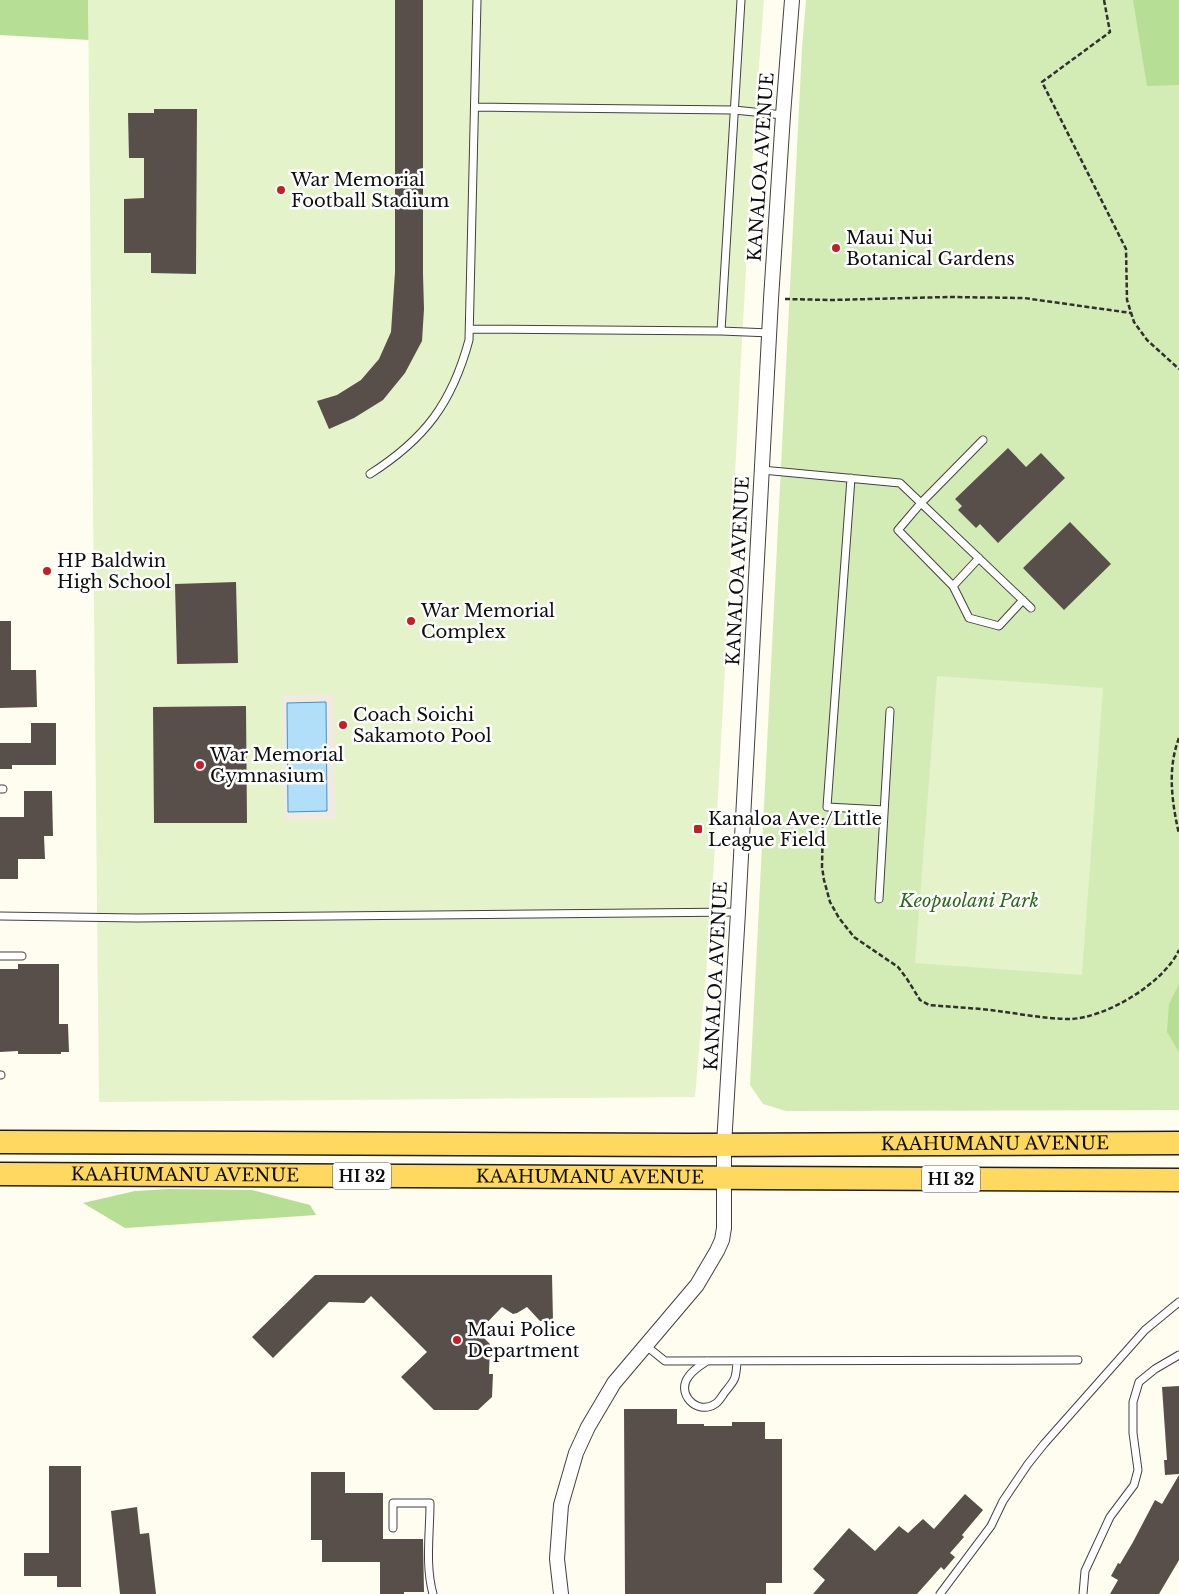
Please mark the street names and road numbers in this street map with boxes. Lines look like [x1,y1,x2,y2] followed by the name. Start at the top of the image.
[743,72,779,262] street label: KANALOA AVENUE
[722,476,754,666] street label: KANALOA AVENUE
[700,881,732,1071] street label: KANALOA AVENUE
[881,1132,1109,1155] street label: KAAHUMANU AVENUE
[333,1162,391,1190] road number: HI 32
[71,1163,299,1187] street label: KAAHUMANU AVENUE
[476,1165,704,1189] street label: KAAHUMANU AVENUE
[922,1166,980,1192] road number: HI 32

